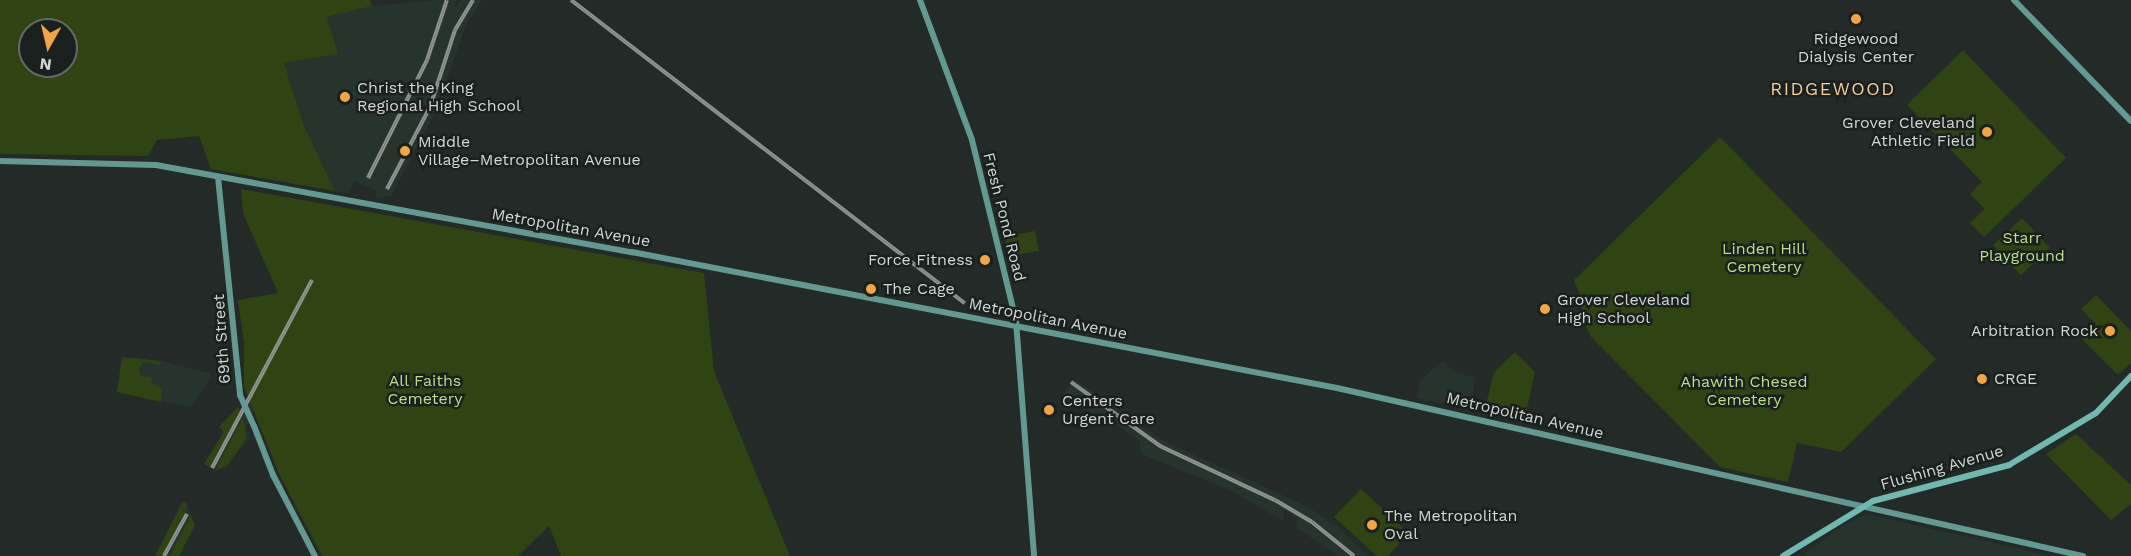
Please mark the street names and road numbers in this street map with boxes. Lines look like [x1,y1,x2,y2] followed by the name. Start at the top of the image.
[979,151,1029,283] street label: Fresh Pond Road
[490,205,652,251] street label: Metropolitan Avenue
[209,294,235,384] street label: 69th Street
[967,294,1129,344] street label: Metropolitan Avenue
[1444,388,1606,444] street label: Metropolitan Avenue
[1878,441,2006,495] street label: Flushing Avenue

